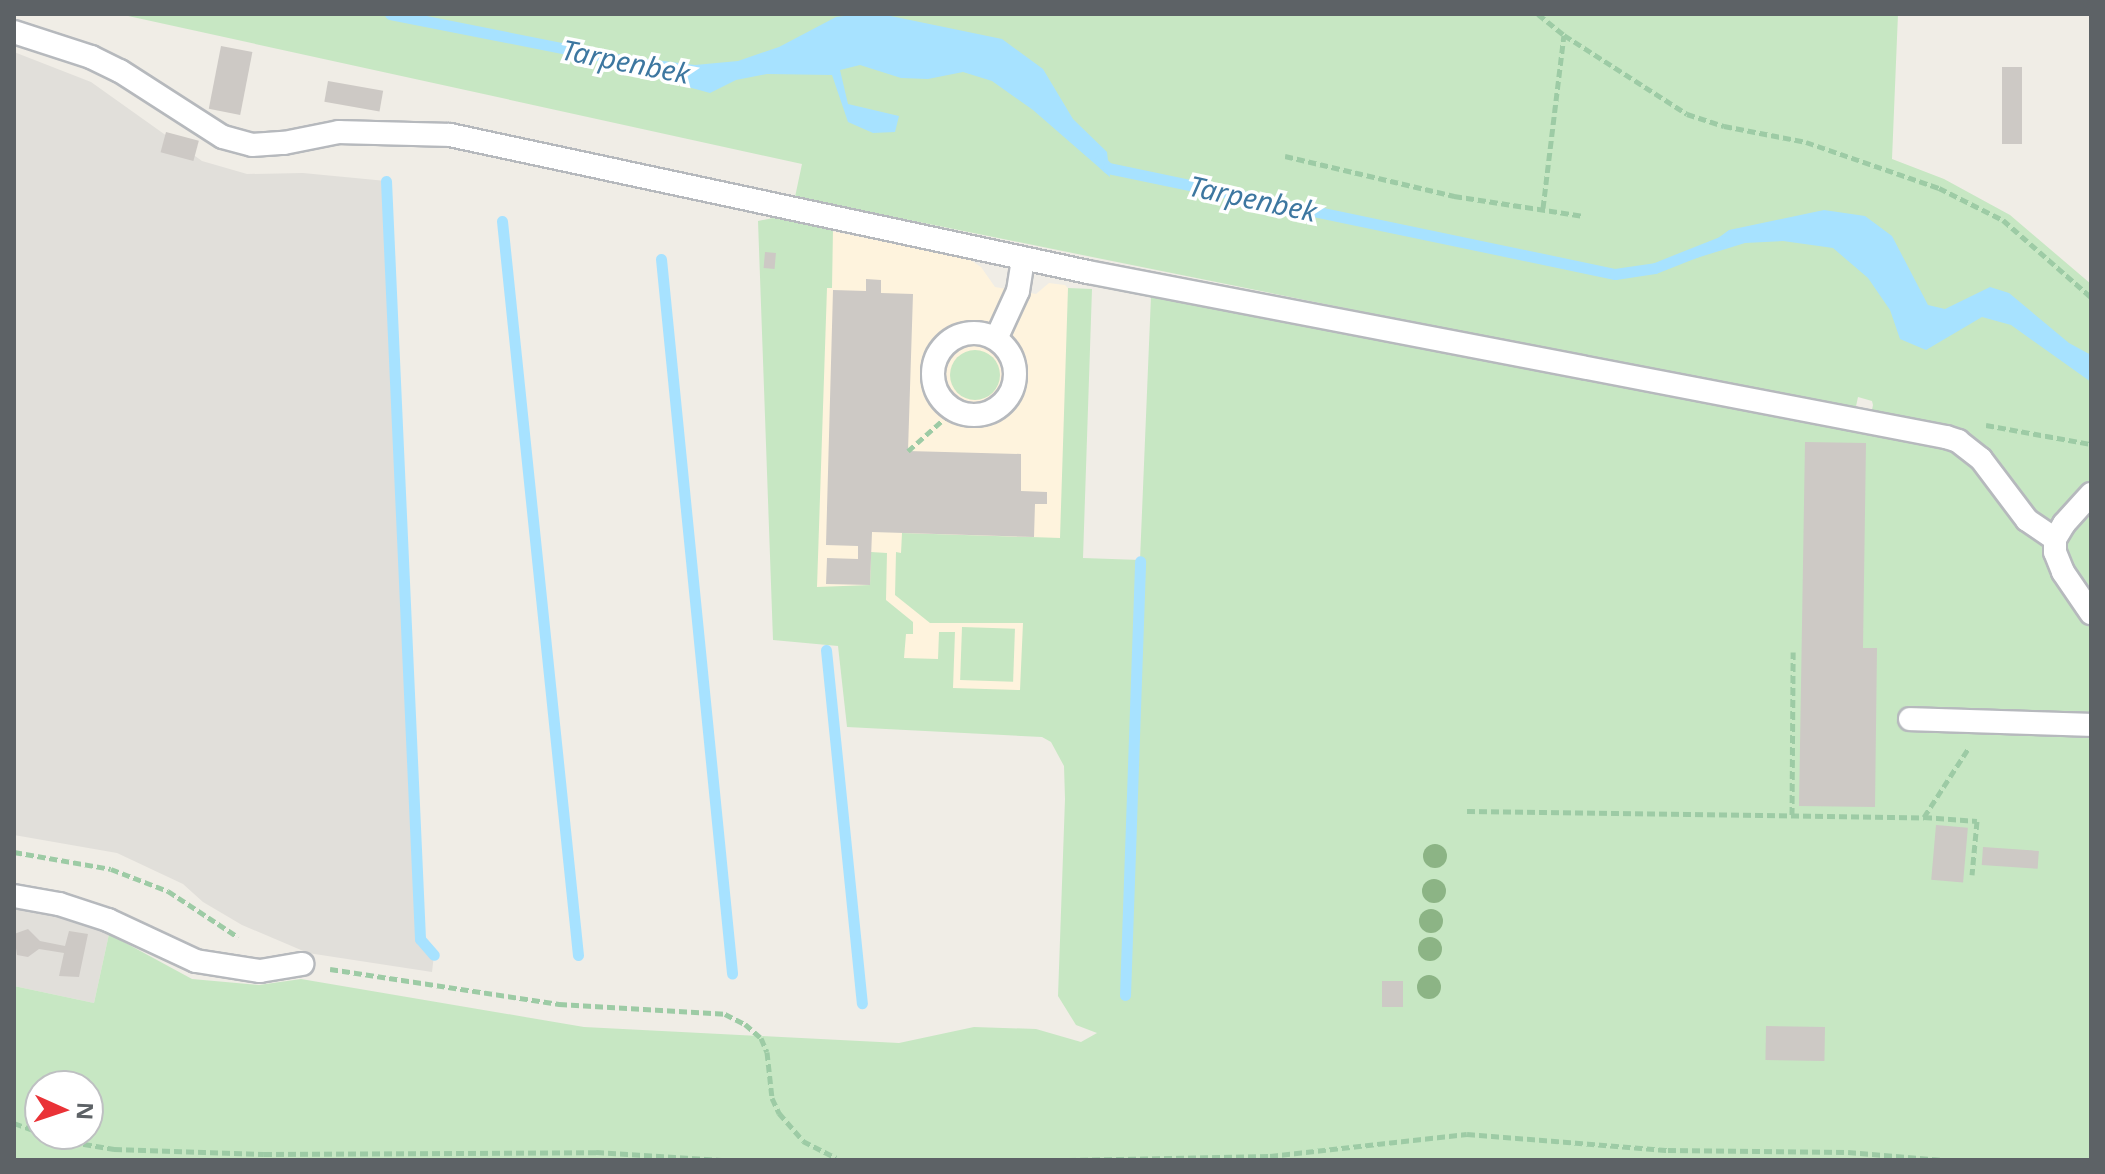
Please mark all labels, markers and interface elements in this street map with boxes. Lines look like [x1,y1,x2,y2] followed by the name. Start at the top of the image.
[559,32,693,90] water label: Tarpenbek
[1186,168,1320,228] water label: Tarpenbek
[24,1070,104,1150] north arrow
[71,1101,101,1121] text: N

